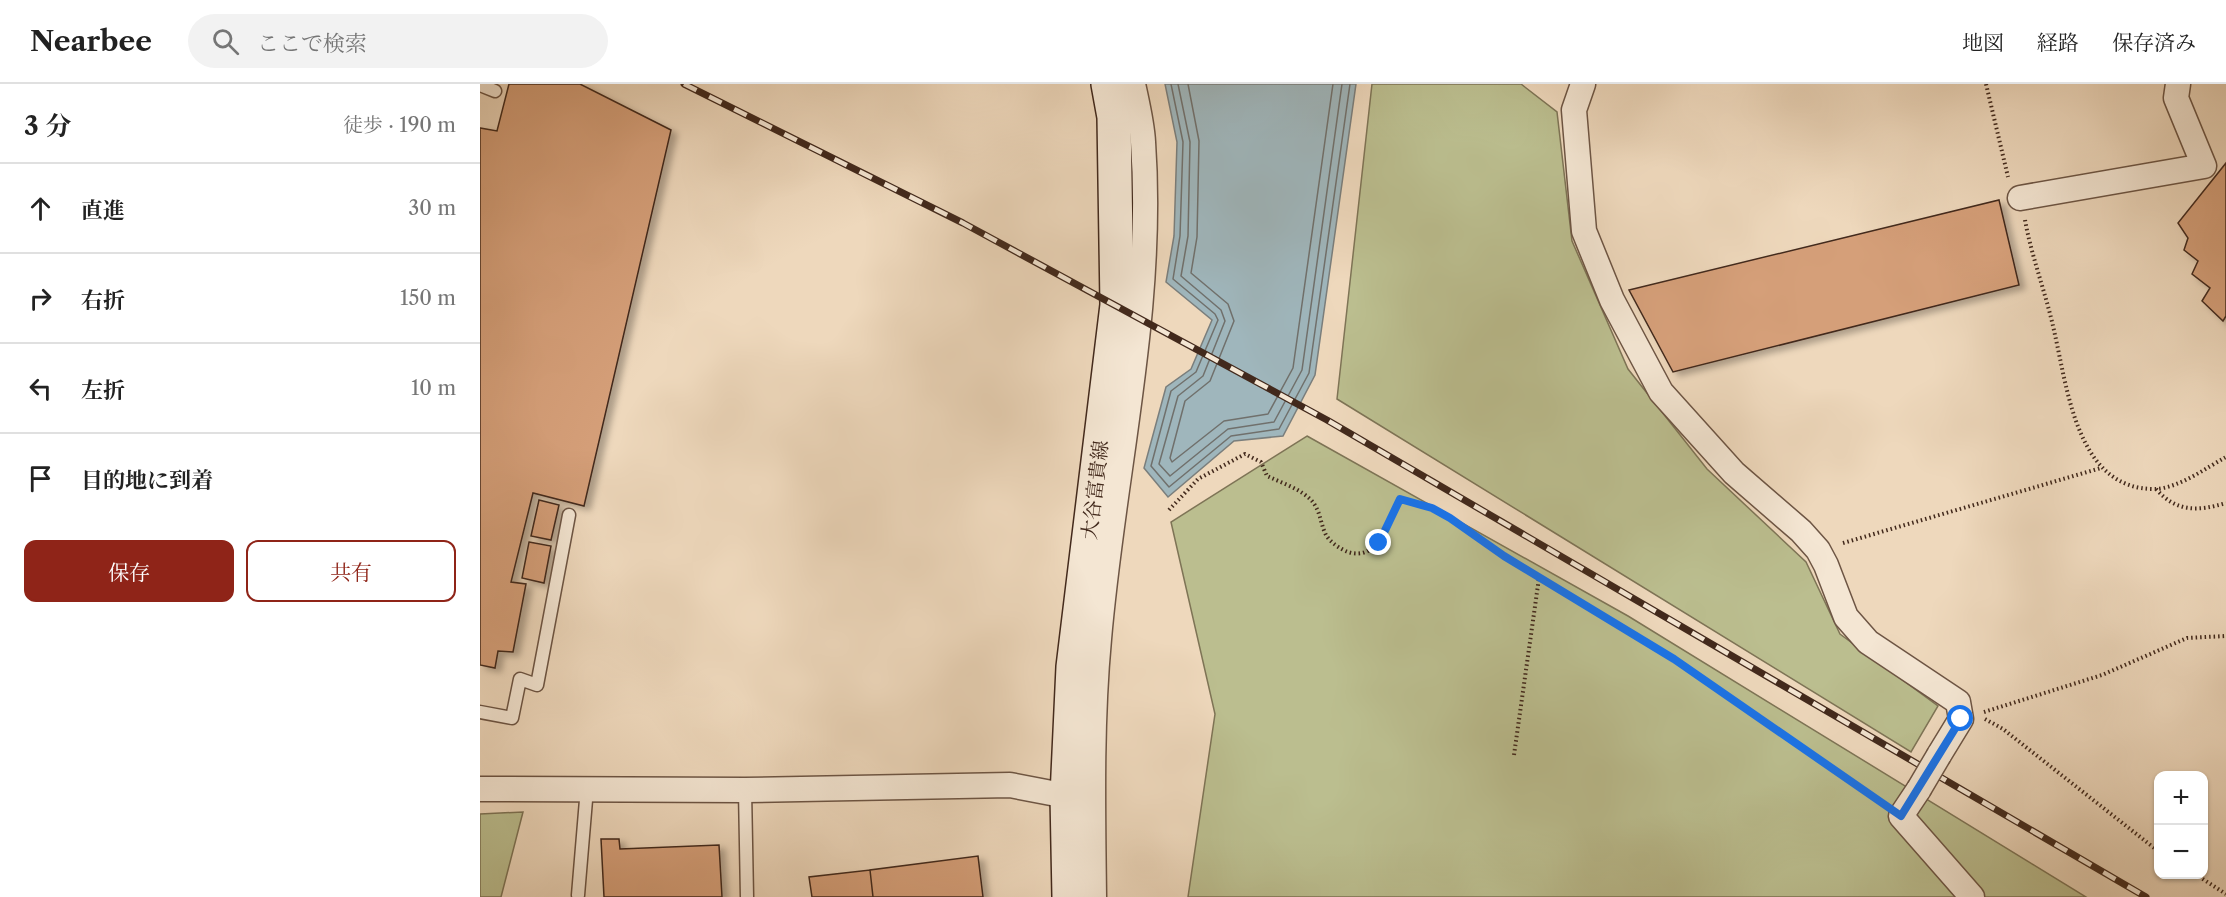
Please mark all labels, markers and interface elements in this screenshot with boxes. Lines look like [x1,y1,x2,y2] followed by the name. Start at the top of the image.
[188,14,608,68] search box
[30,24,152,58] text: Nearbee
[209,25,242,58] icon: search
[257,30,367,57] text: ここで検索
[1962,30,2004,55] text: 地図
[2037,30,2079,55] text: 経路
[2112,30,2196,55] text: 保存済み
[24,110,71,142] text: 3 分
[343,113,456,137] text: 徒歩 · 190 m
[24,192,57,225] icon: ahead
[408,196,456,220] text: 30 m
[81,197,125,224] text: 直進
[24,282,57,315] icon: right
[400,286,456,310] text: 150 m
[81,287,125,314] text: 右折
[24,372,57,405] icon: left
[411,376,456,400] text: 10 m
[81,377,125,404] text: 左折
[1077,439,1113,541] street label: 大谷富貴線
[24,462,57,495] icon: arrive
[81,467,213,494] text: 目的地に到着
[1365,529,1391,555] route end
[24,540,234,602] button: 保存
[246,540,456,602] button: 共有
[1947,705,1973,731] route start
[2154,771,2208,879] map controls
[2154,771,2208,825] button: +
[2154,825,2208,879] button: −

